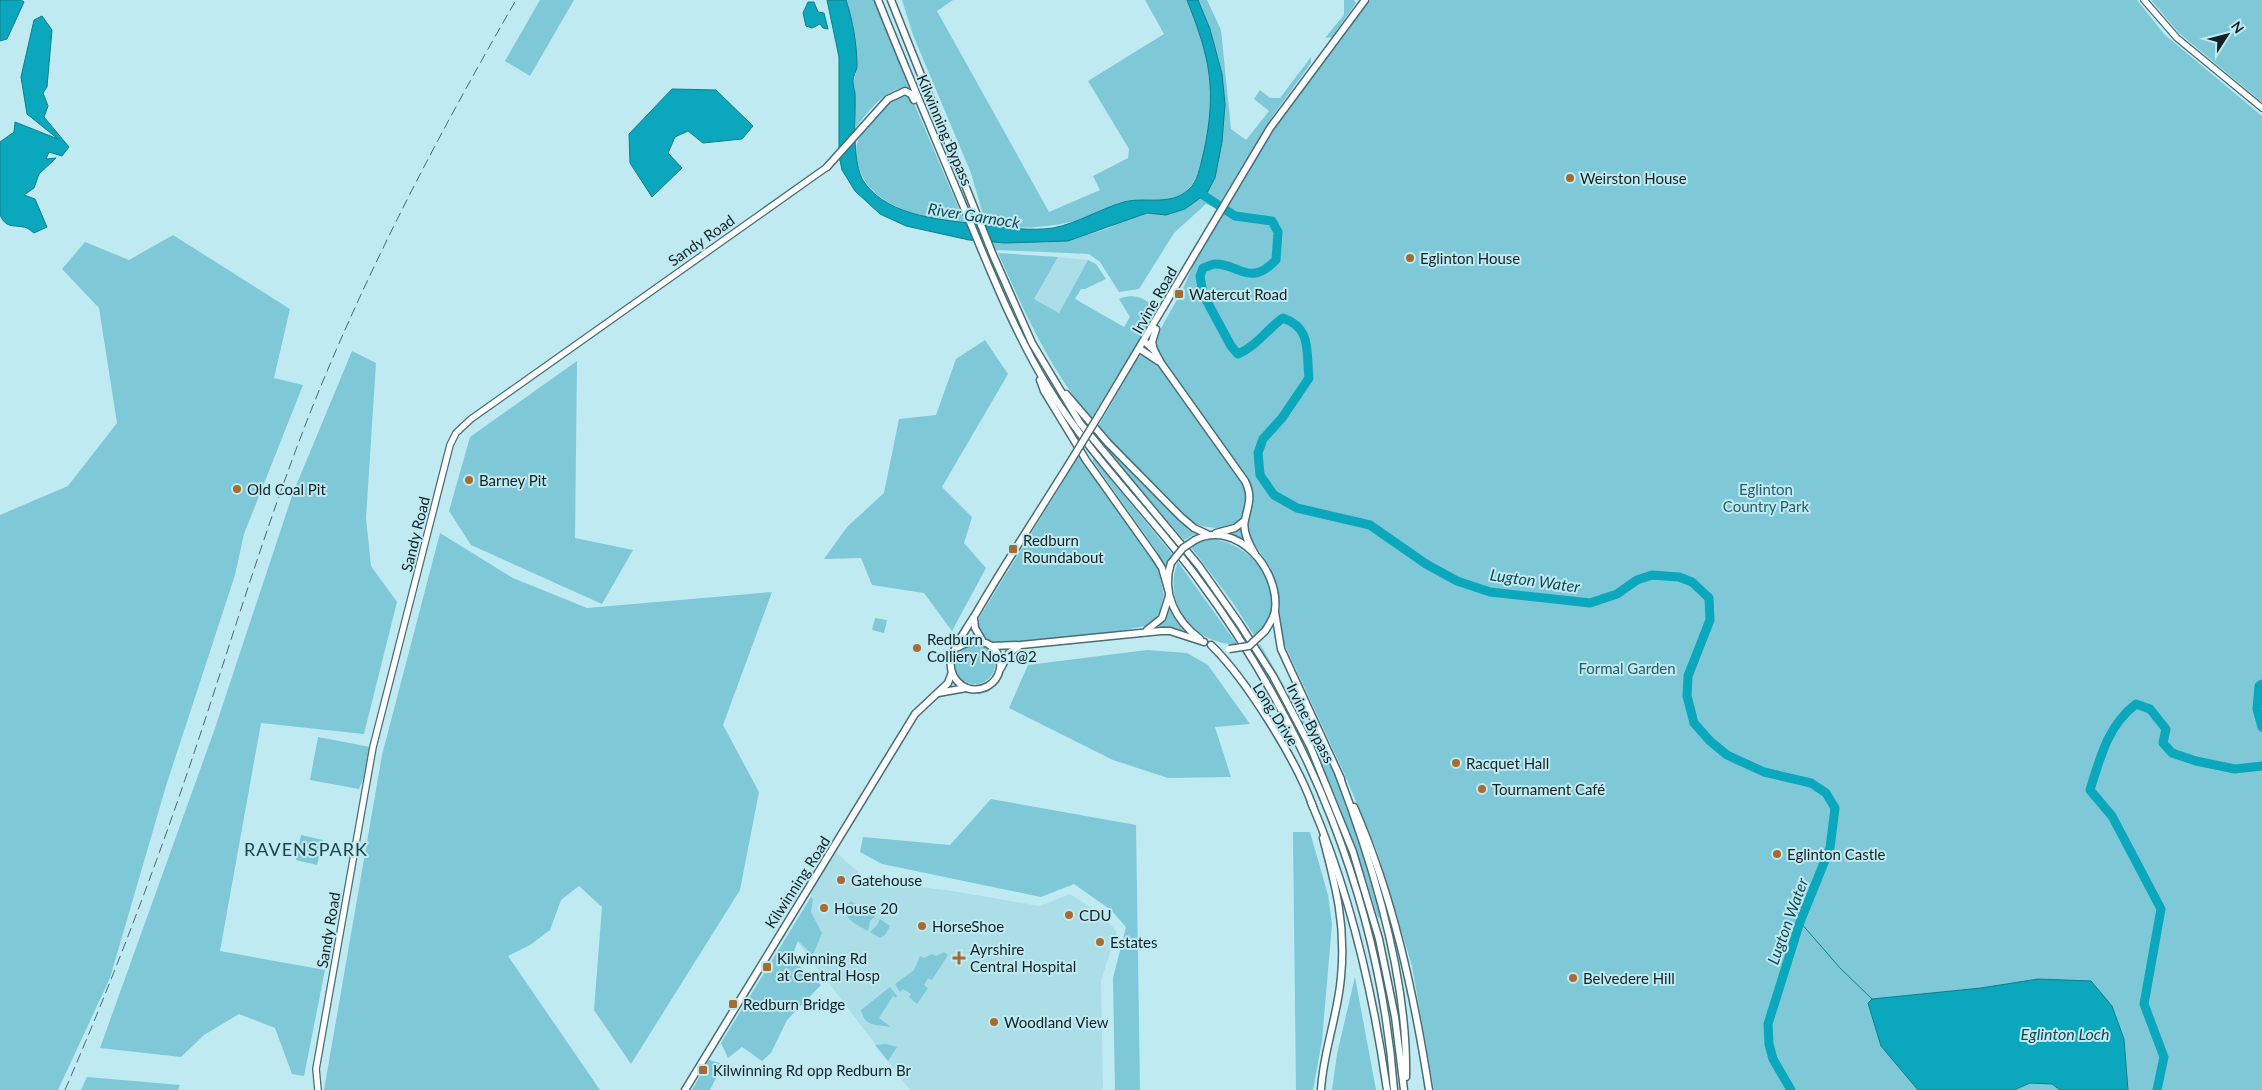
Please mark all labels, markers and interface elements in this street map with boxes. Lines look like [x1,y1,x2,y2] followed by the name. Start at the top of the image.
[2202,10,2252,60] north arrow
[2228,18,2248,36] text: N
[913,72,977,188] street label: Kilwinning Bypass
[1580,169,1687,187] place label: Weirston House
[1564,172,1576,184] marker: Weirston House
[927,198,1022,232] water label: River Garnock
[664,211,738,269] street label: Sandy Road
[1420,249,1520,267] place label: Eglinton House
[1404,252,1416,264] marker: Eglinton House
[1128,263,1180,337] street label: Irvine Road
[1189,285,1287,303] place label: Watercut Road
[1173,288,1185,300] marker: Watercut Road
[479,471,547,489] place label: Barney Pit
[463,474,475,486] marker: Barney Pit
[247,480,326,498] place label: Old Coal Pit
[1723,480,1810,515] park label: Eglinton Country Park
[231,483,243,495] marker: Old Coal Pit
[397,495,433,573] street label: Sandy Road
[1023,531,1104,566] place label: Redburn Roundabout
[1007,543,1019,555] marker: Redburn Roundabout
[1489,564,1582,596] water label: Lugton Water
[927,630,1037,665] place label: Redburn Colliery Nos1@2
[911,642,923,654] marker: Redburn Colliery Nos1@2
[1578,659,1676,677] park label: Formal Garden
[1249,679,1303,749] street label: Long Drive
[1283,680,1339,766] street label: Irvine Bypass
[1466,754,1549,772] place label: Racquet Hall
[1450,757,1462,769] marker: Racquet Hall
[1492,780,1605,798] place label: Tournament Café
[1476,783,1488,795] marker: Tournament Café
[761,833,833,931] street label: Kilwinning Road
[244,838,368,860] district label: RAVENSPARK
[1787,845,1886,863] place label: Eglinton Castle
[1771,848,1783,860] marker: Eglinton Castle
[851,871,922,889] place label: Gatehouse
[835,874,847,886] marker: Gatehouse
[1763,875,1812,967] water label: Lugton Water
[312,891,344,969] street label: Sandy Road
[834,899,898,917] place label: House 20
[818,902,830,914] marker: House 20
[1079,906,1111,924] place label: CDU
[1063,909,1075,921] marker: CDU
[932,917,1004,935] place label: HorseShoe
[916,920,928,932] marker: HorseShoe
[1110,933,1158,951] place label: Estates
[1094,936,1106,948] marker: Estates
[970,940,1076,975] place label: Ayrshire Central Hospital
[777,949,880,984] place label: Kilwinning Rd at Central Hosp
[952,951,966,965] marker: Ayrshire Central Hospital
[761,961,773,973] marker: Kilwinning Rd at Central Hosp
[1583,969,1675,987] place label: Belvedere Hill
[1567,972,1579,984] marker: Belvedere Hill
[743,995,845,1013] place label: Redburn Bridge
[727,998,739,1010] marker: Redburn Bridge
[1004,1013,1109,1031] place label: Woodland View
[988,1016,1000,1028] marker: Woodland View
[2021,1024,2110,1043] water label: Eglinton Loch
[713,1061,911,1079] place label: Kilwinning Rd opp Redburn Br
[697,1064,709,1076] marker: Kilwinning Rd opp Redburn Br

